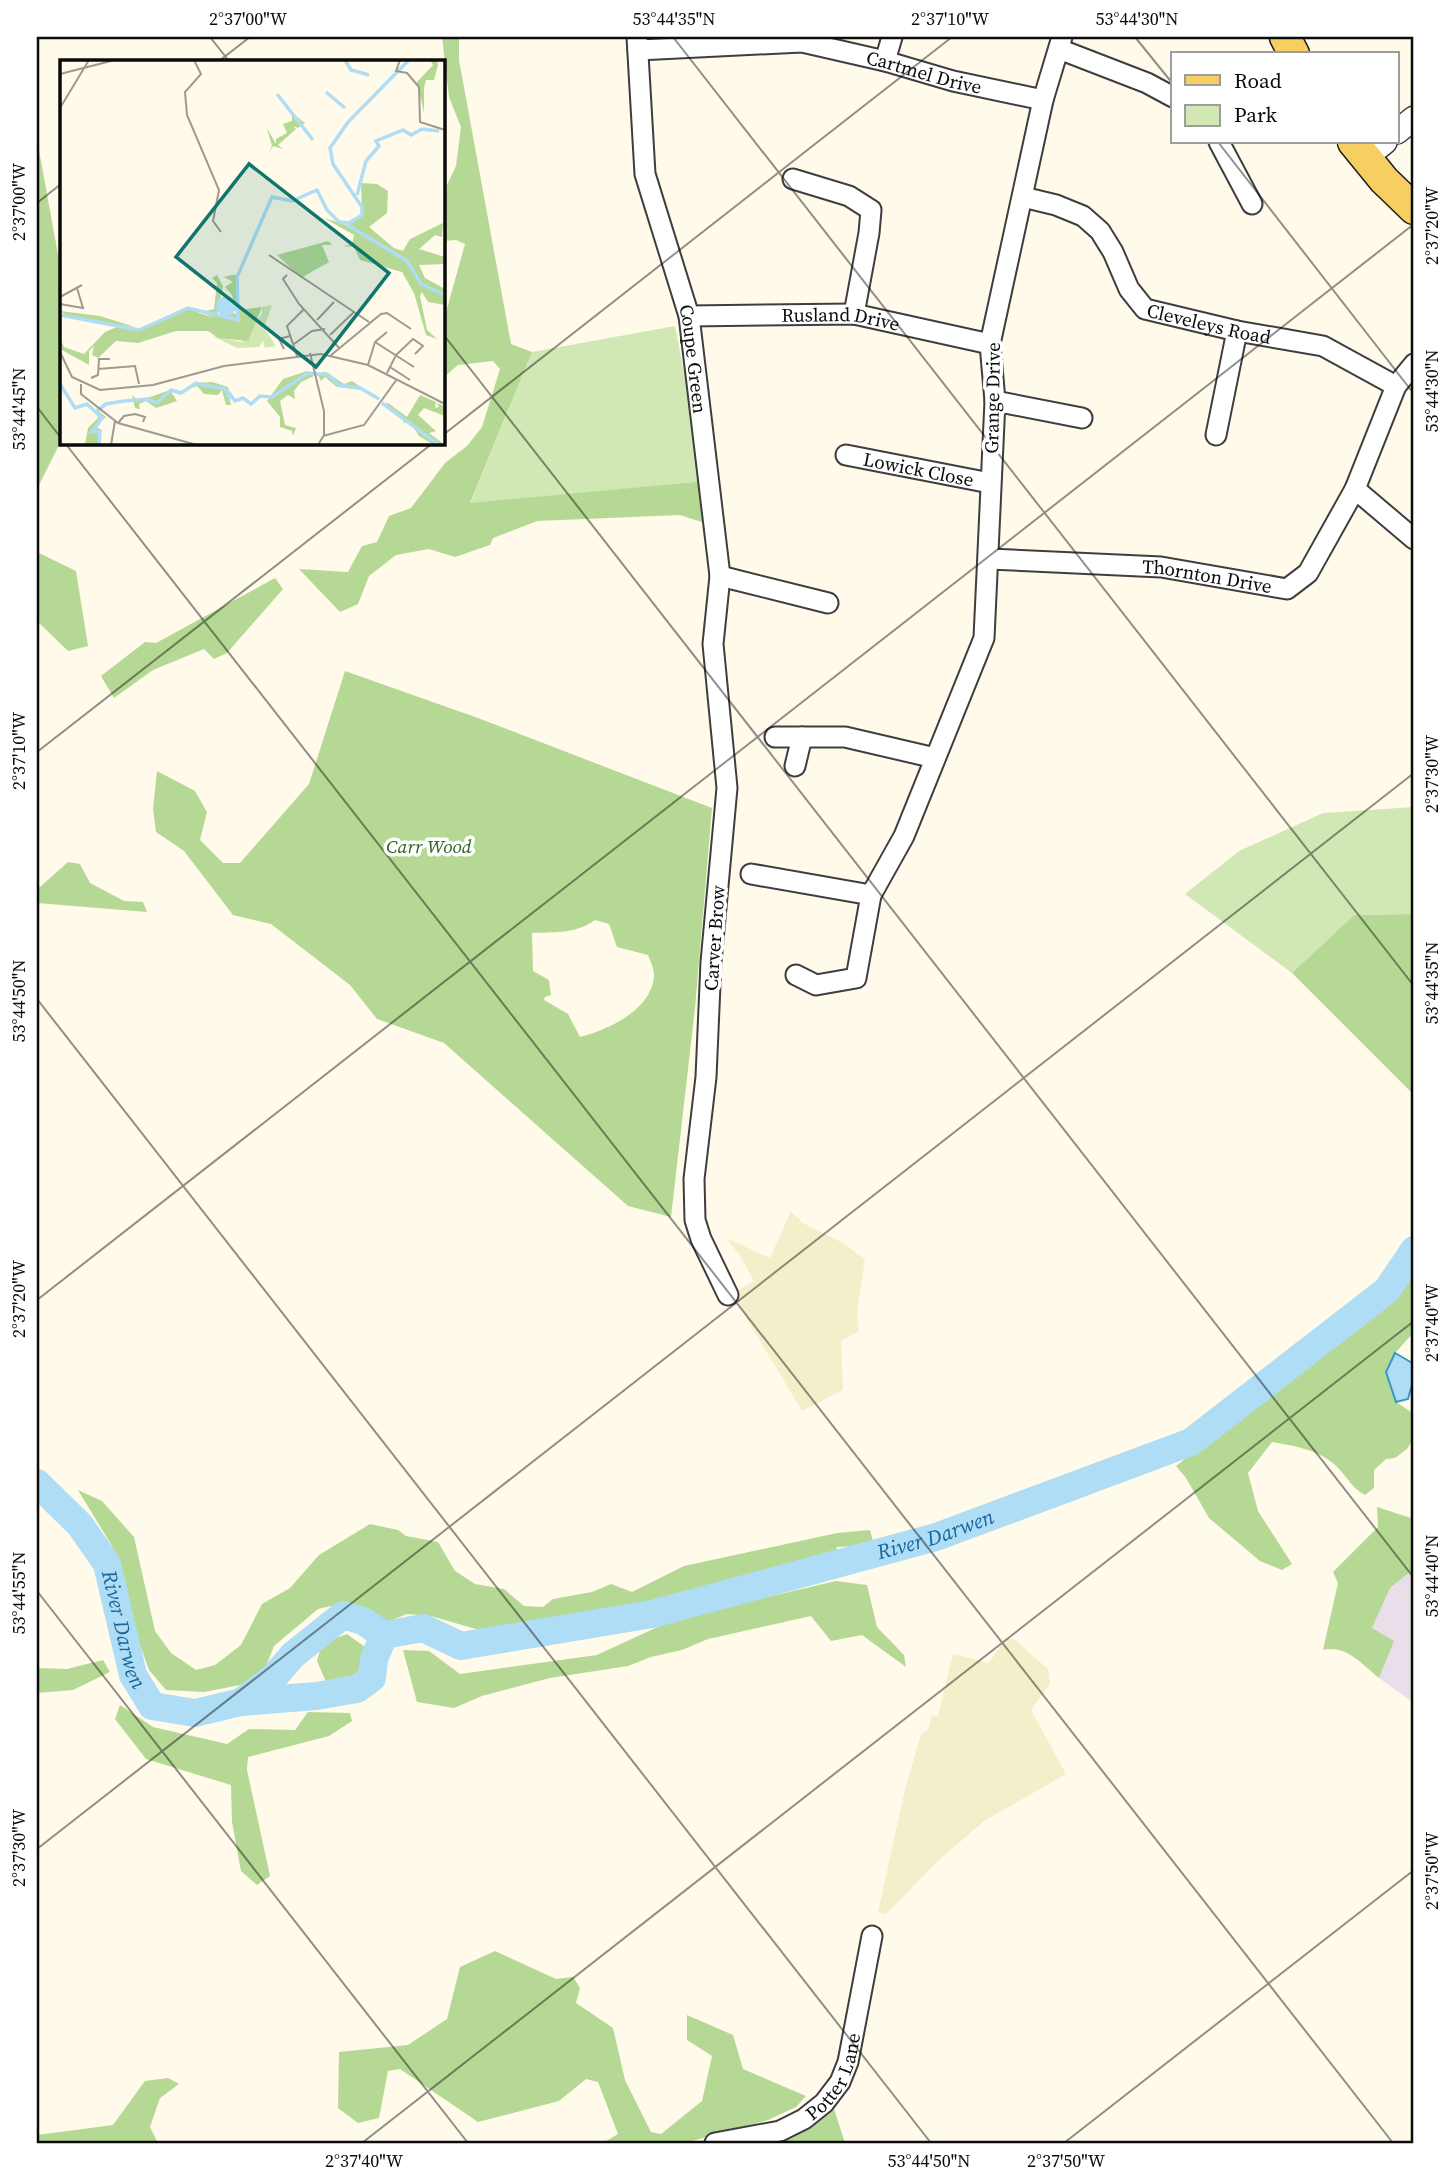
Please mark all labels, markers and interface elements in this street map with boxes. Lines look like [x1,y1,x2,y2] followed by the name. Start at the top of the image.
[209,6,288,31] text: 2°37'00"W
[633,6,715,31] text: 53°44'35"N
[911,6,990,31] text: 2°37'10"W
[1096,6,1178,31] text: 53°44'30"N
[864,44,984,100] street label: Cartmel Drive
[1171,52,1398,144] legend
[60,60,444,444] inset map
[1234,66,1282,95] text: Road
[1234,100,1278,129] text: Park
[6,162,31,241] text: 2°37'00"W
[1419,186,1444,265] text: 2°37'20"W
[1144,297,1273,350] street label: Cleveleys Road
[673,301,714,415] street label: Coupe Green
[781,301,902,337] street label: Rusland Drive
[978,342,1006,454] street label: Grange Drive
[1419,350,1444,432] text: 53°44'30"N
[6,368,31,450] text: 53°44'45"N
[861,446,976,493] street label: Lowick Close
[1142,553,1274,599] street label: Thornton Drive
[6,711,31,790] text: 2°37'10"W
[1419,734,1444,813] text: 2°37'30"W
[386,833,472,859] park label: Carr Wood
[697,884,731,992] street label: Carver Brow
[1419,942,1444,1024] text: 53°44'35"N
[6,960,31,1042] text: 53°44'50"N
[6,1259,31,1338] text: 2°37'20"W
[1419,1283,1444,1362] text: 2°37'40"W
[873,1502,998,1567] water label: River Darwen
[1419,1535,1444,1617] text: 53°44'40"N
[6,1552,31,1634] text: 53°44'55"N
[95,1566,153,1694] water label: River Darwen
[6,1808,31,1887] text: 2°37'30"W
[1419,1831,1444,1910] text: 2°37'50"W
[800,2031,866,2126] street label: Potter Lane
[325,2148,404,2173] text: 2°37'40"W
[888,2148,970,2173] text: 53°44'50"N
[1027,2148,1106,2173] text: 2°37'50"W

